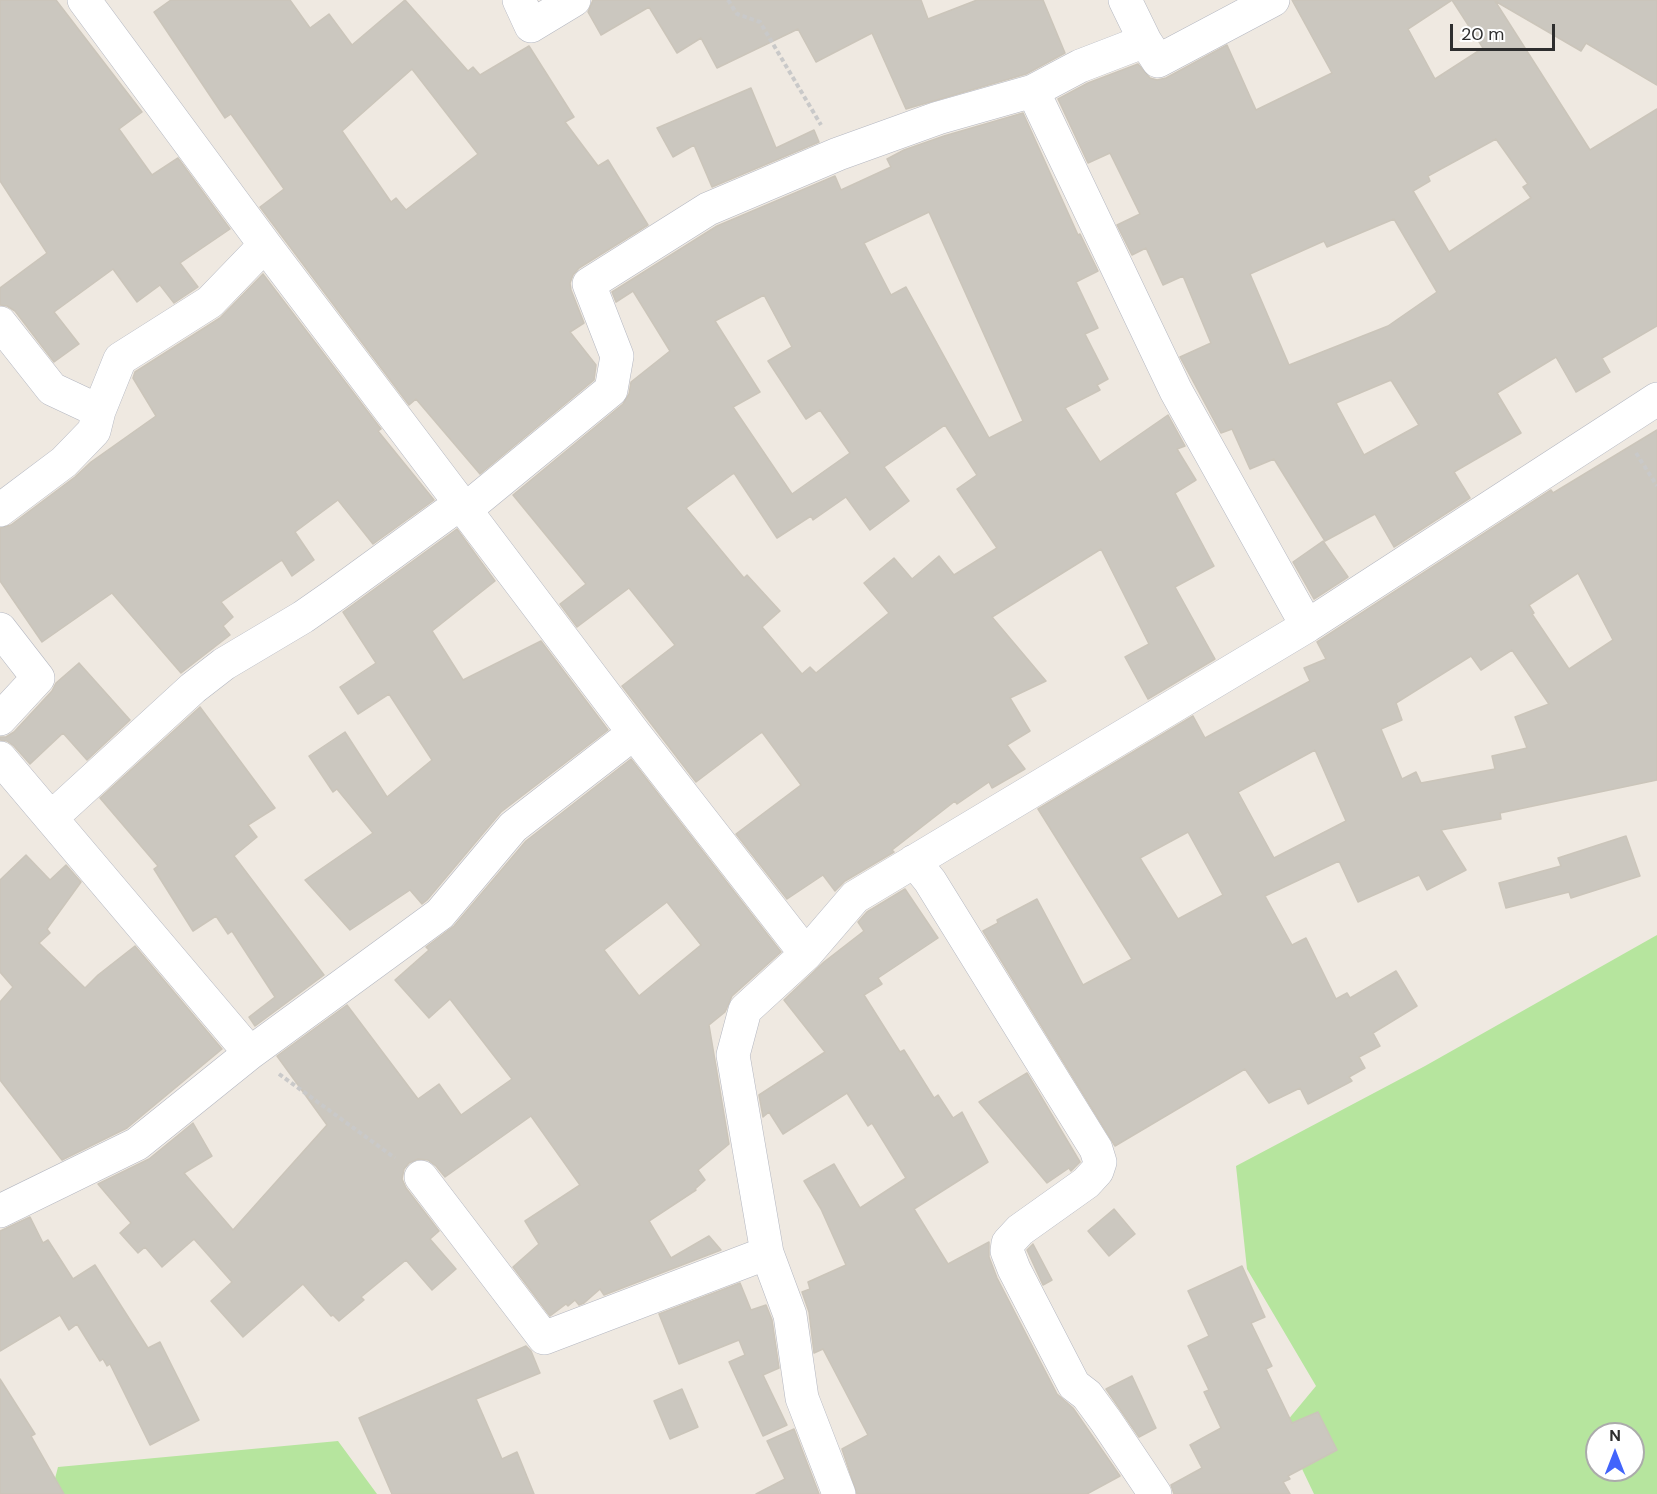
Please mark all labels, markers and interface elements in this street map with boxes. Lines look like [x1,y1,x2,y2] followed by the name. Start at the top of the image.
[1453,12,1558,50] scale bar
[1461,22,1504,46] text: 20 m
[1585,1422,1645,1482] north arrow
[1609,1425,1621,1446] text: N

